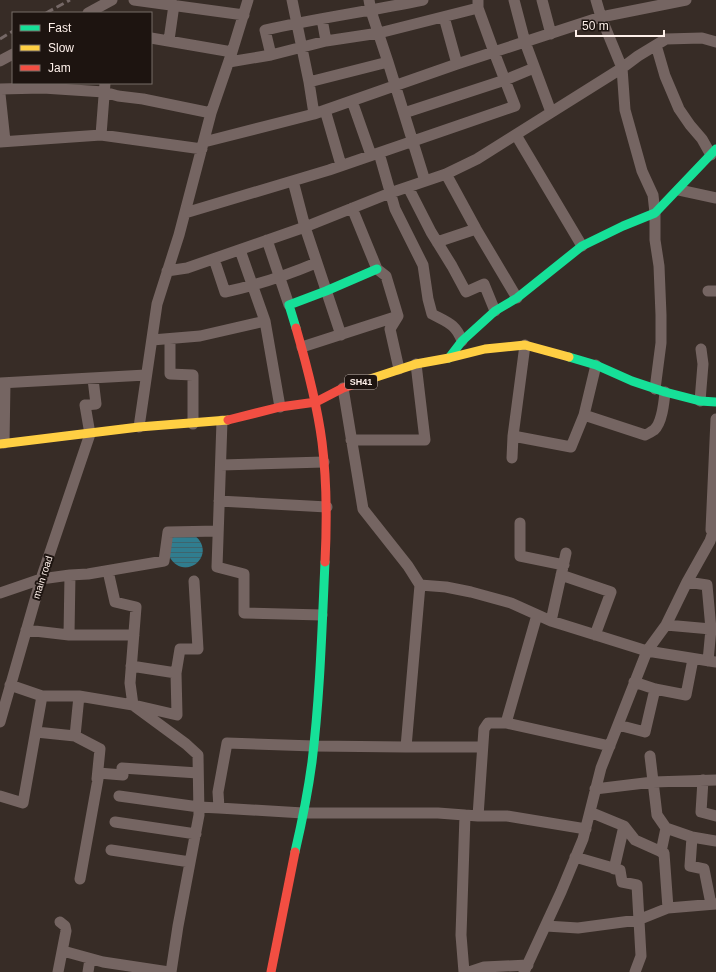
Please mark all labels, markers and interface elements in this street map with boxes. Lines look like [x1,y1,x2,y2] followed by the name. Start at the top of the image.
[12,12,152,84] legend
[576,12,664,38] scale bar
[582,19,609,33] text: 50 m
[48,21,72,35] text: Fast
[48,41,74,55] text: Slow
[48,61,71,75] text: Jam
[345,375,377,389] road number: SH41
[30,554,55,600] street label: main road

